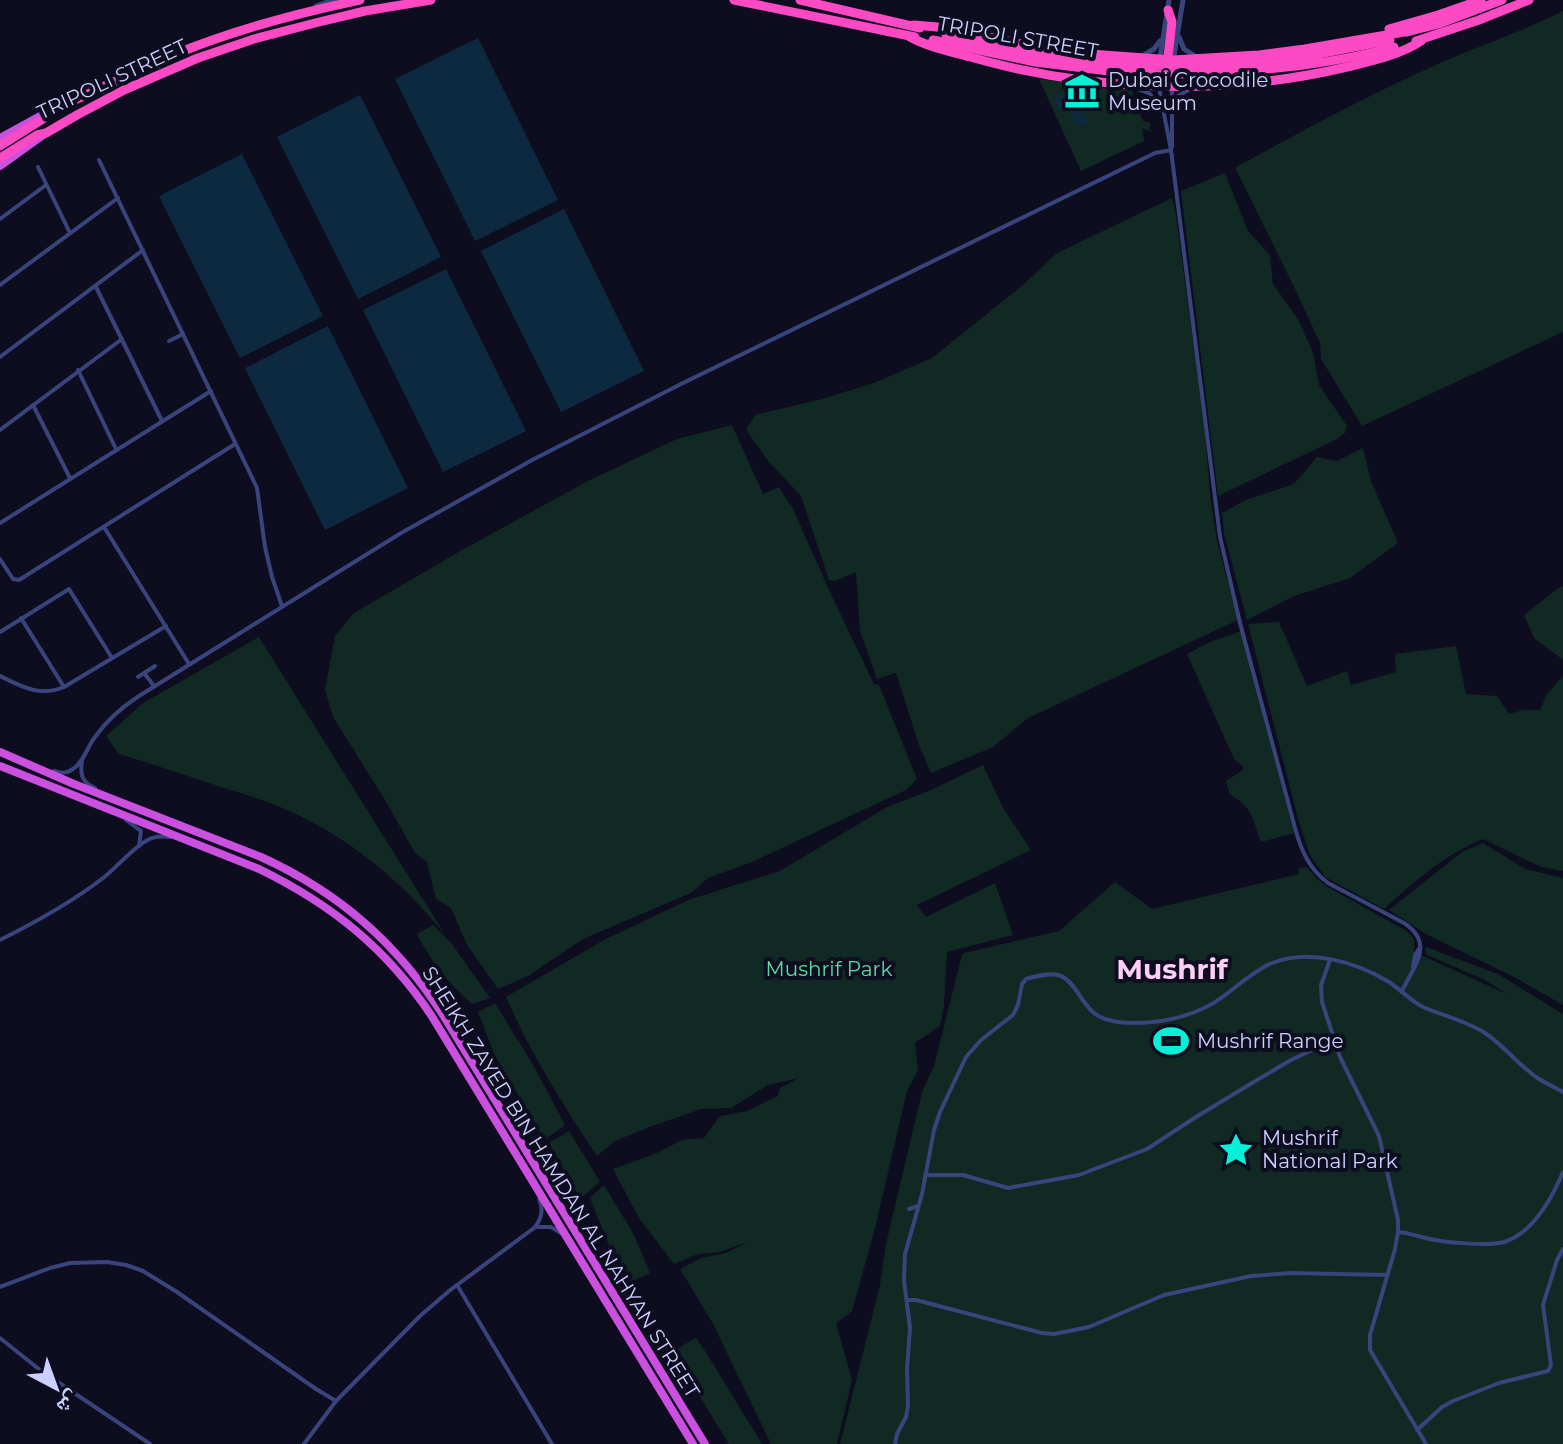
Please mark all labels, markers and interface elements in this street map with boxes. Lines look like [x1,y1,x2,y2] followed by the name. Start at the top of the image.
[936,11,1101,63] street label: TRIPOLI STREET
[33,34,191,124] street label: TRIPOLI STREET
[1108,68,1268,115] place label: Dubai Crocodile Museum
[1063,72,1101,110] museum icon: Dubai Crocodile Museum
[1116,952,1229,986] district label: Mushrif
[766,957,892,981] park label: Mushrif Park
[417,962,705,1402] street label: SHEIKH ZAYED BIN HAMDAN AL NAHYAN STREET
[1152,1022,1190,1060] sports icon: Mushrif Range
[1197,1029,1344,1053] place label: Mushrif Range
[1262,1126,1398,1173] place label: Mushrif National Park
[1217,1131,1255,1169] place icon: Mushrif National Park
[16,1348,96,1428] north arrow
[51,1385,86,1421] text: ش

